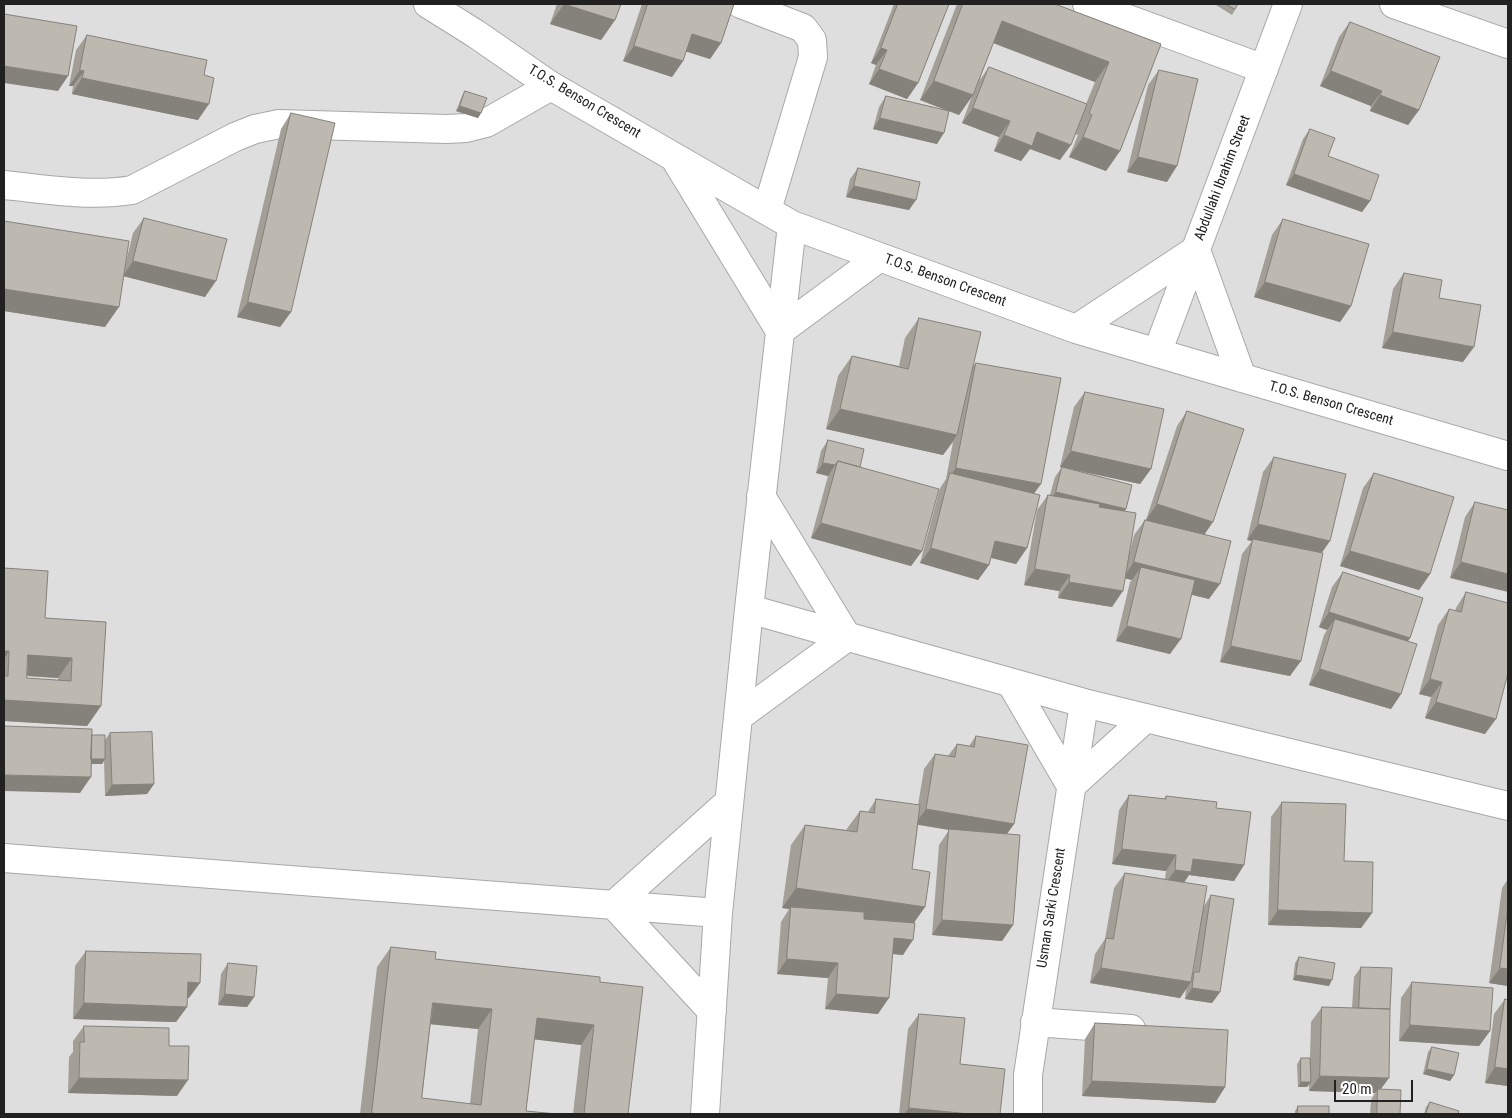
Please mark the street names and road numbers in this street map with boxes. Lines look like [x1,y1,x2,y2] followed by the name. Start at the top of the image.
[525,62,643,142] street label: T.O.S. Benson Crescent
[1191,113,1255,243] street label: Abdullahi Ibrahim Street
[882,251,1008,311] street label: T.O.S. Benson Crescent
[1267,378,1395,430] street label: T.O.S. Benson Crescent
[1034,847,1070,969] street label: Usman Sarki Crescent

